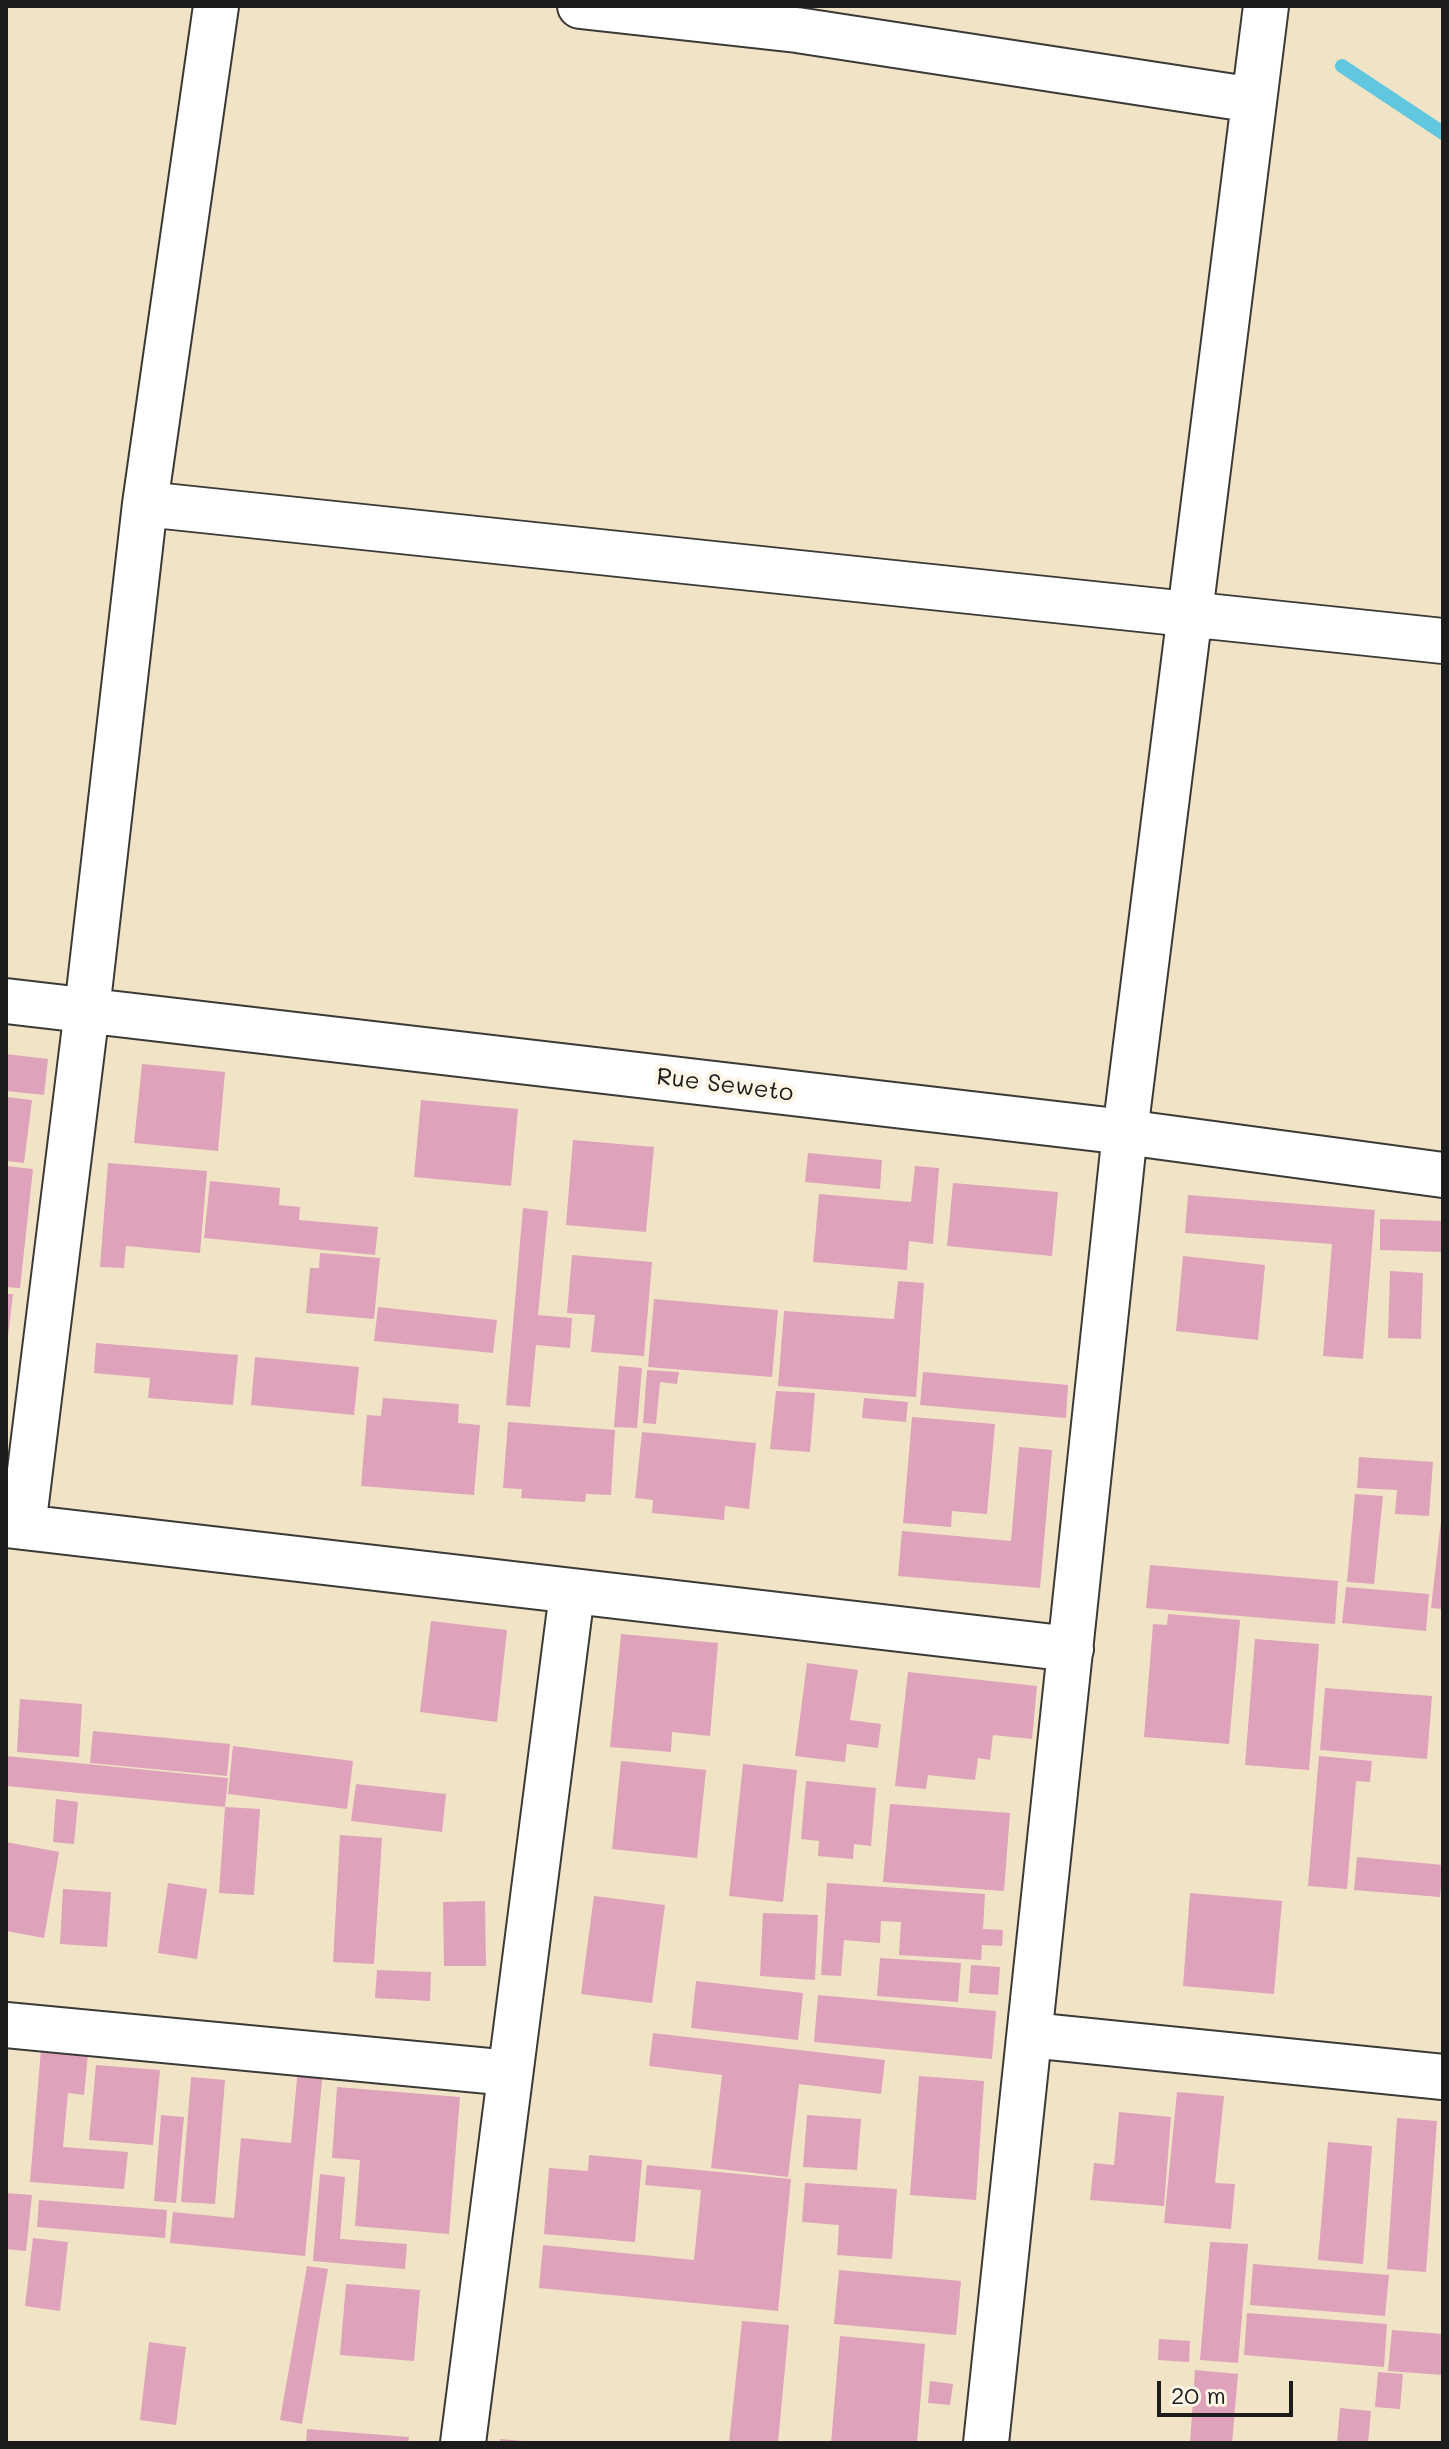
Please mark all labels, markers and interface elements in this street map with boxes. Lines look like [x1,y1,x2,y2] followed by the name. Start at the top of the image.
[655,1062,795,1108] street label: Rue Seweto
[1161,2365,1297,2415] scale bar
[1171,2379,1226,2410] text: 20 m

